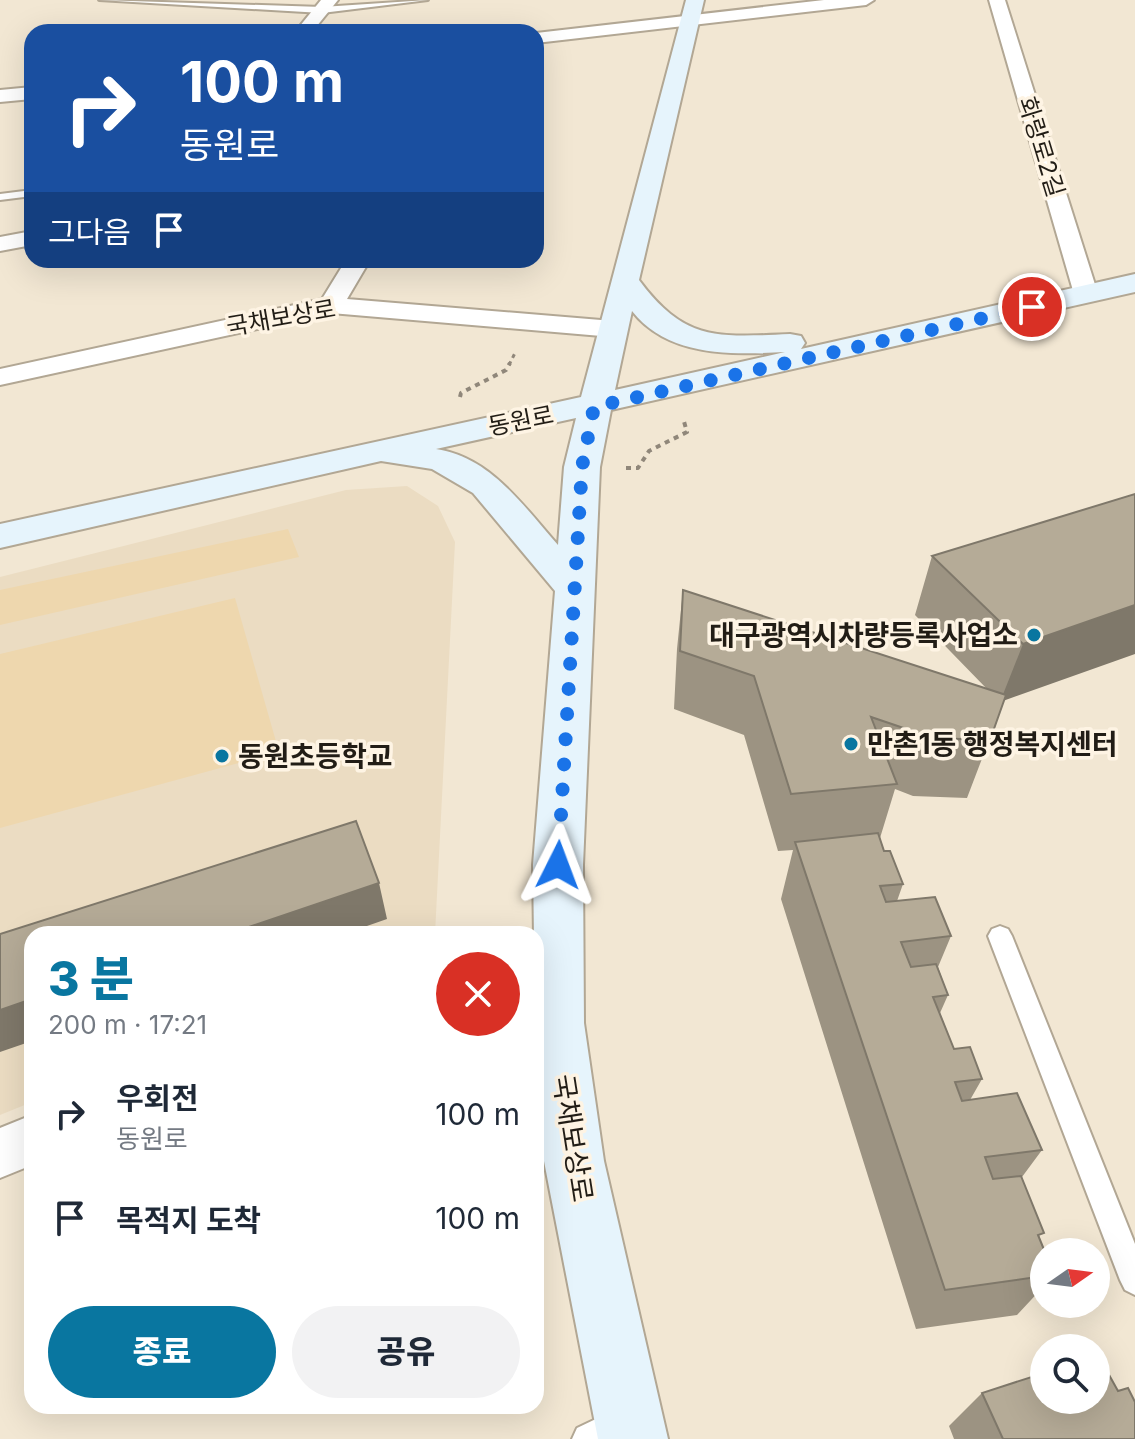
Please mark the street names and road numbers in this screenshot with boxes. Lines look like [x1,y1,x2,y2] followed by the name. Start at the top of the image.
[1013,93,1070,200] street label: 화랑로2길
[224,294,338,341] street label: 국채보상로
[486,400,556,441] street label: 동원로
[546,1072,600,1204] street label: 국채보상로

